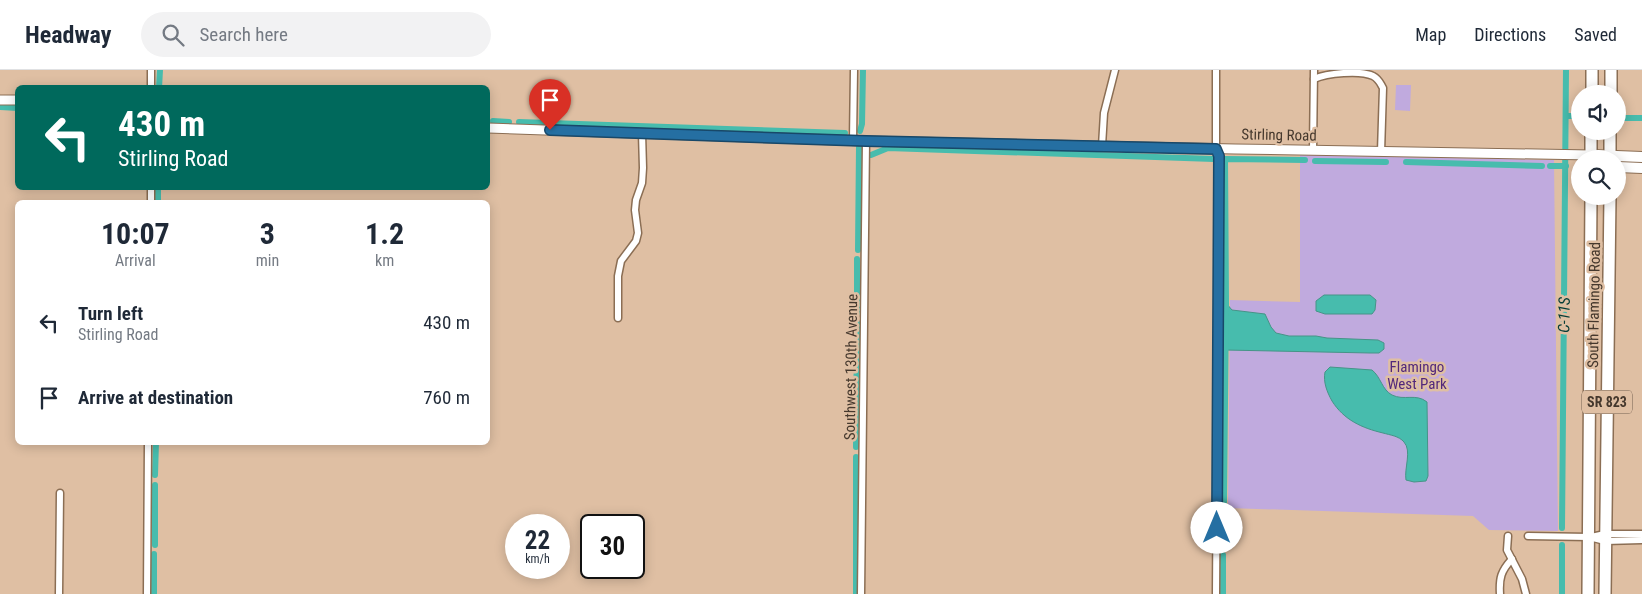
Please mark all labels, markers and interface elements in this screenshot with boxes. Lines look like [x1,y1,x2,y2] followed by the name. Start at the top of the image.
[141,12,491,57] search box
[25,21,111,49] text: Headway
[159,21,187,49] icon: search
[199,23,288,46] text: Search here
[1415,24,1446,45] text: Map
[1474,24,1546,45] text: Directions
[1574,24,1617,45] text: Saved
[529,79,571,130] pin
[1571,85,1626,205] map controls
[1571,85,1626,140] button: sound
[536,86,564,114] icon: arrive
[118,104,205,145] text: 430 m
[35,105,100,170] icon: left
[1241,125,1317,145] street label: Stirling Road
[118,146,229,171] text: Stirling Road
[1571,150,1626,205] button: search
[101,216,170,251] text: 10:07
[260,216,275,251] text: 3
[365,216,404,251] text: 1.2
[1584,242,1604,368] street label: South Flamingo Road
[115,251,156,270] text: Arrival
[256,251,279,270] text: min
[375,251,394,270] text: km
[841,294,861,440] street label: Southwest 130th Avenue
[1554,296,1574,333] water label: C-11S
[78,302,143,325] text: Turn left
[35,309,63,337] icon: left
[423,311,470,334] text: 430 m
[78,325,158,344] text: Stirling Road
[1387,358,1447,393] park label: Flamingo West Park
[35,384,63,412] icon: arrive
[78,386,233,409] text: Arrive at destination
[423,386,470,409] text: 760 m
[1582,391,1632,414] road number: SR 823
[1190,501,1242,553] position arrow
[580,514,645,579] speed limit sign: 30
[525,526,550,555] text: 22
[525,552,550,566] text: km/h

